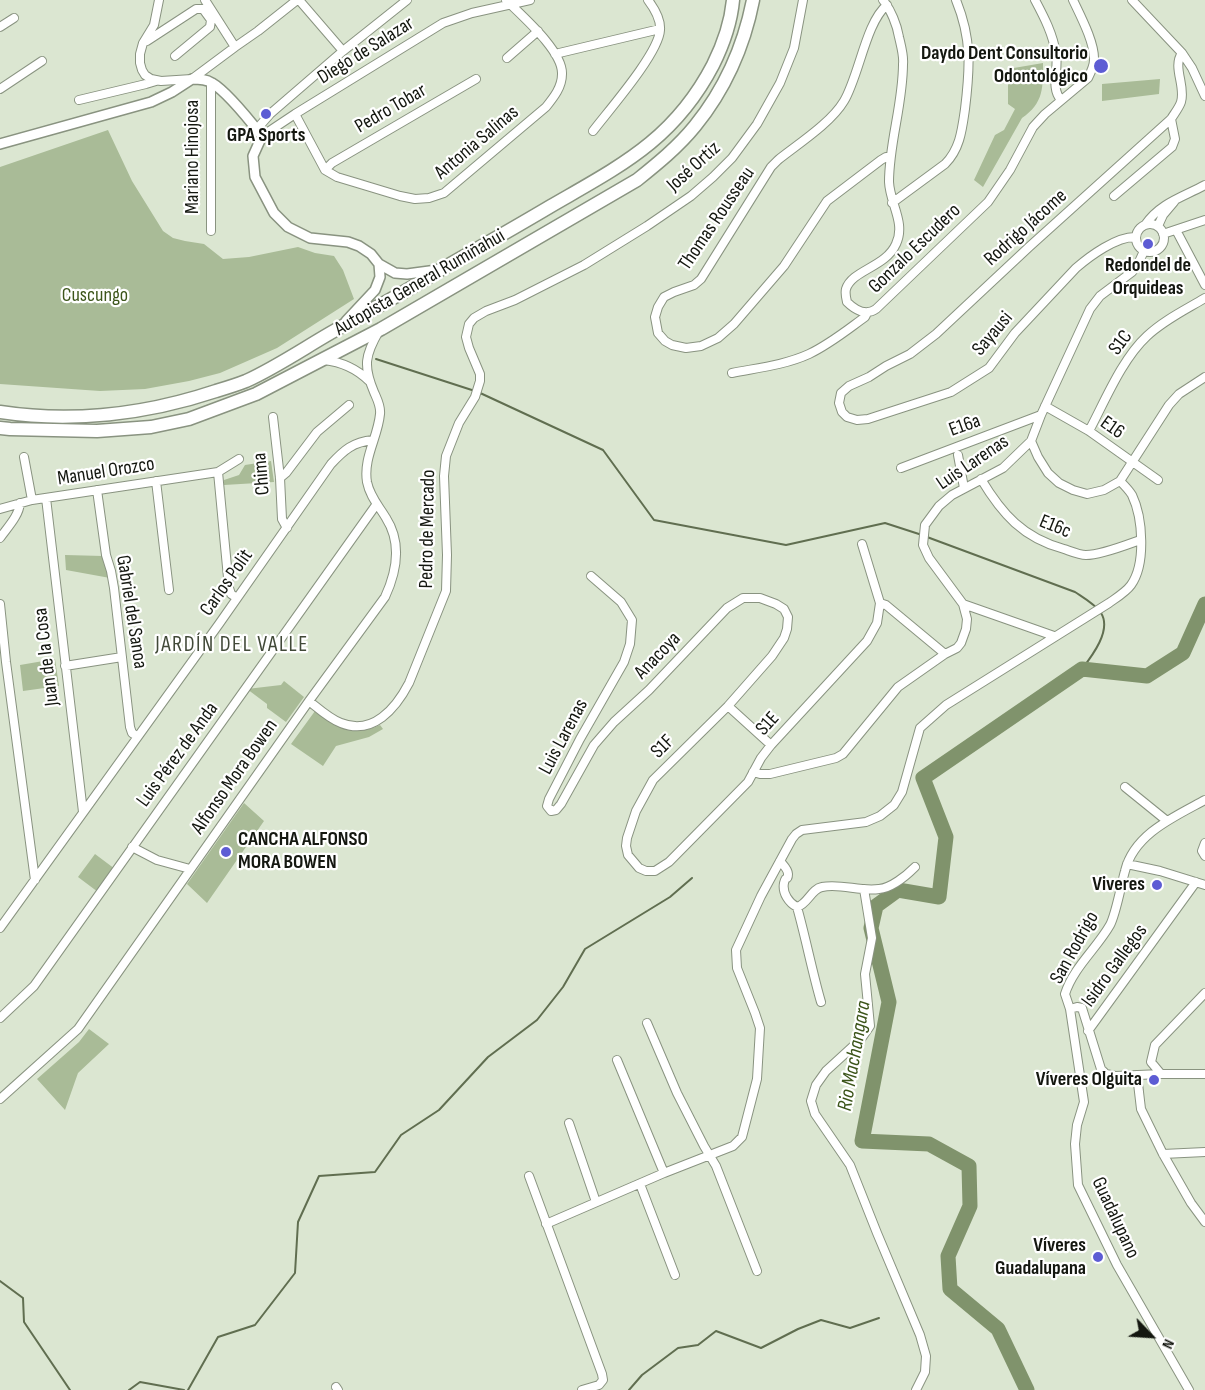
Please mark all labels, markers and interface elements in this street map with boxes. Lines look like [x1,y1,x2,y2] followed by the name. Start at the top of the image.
[313,12,419,90] street label: Diego de Salazar
[921,42,1088,89] place label: Daydo Dent Consultorio Odontológico
[1092,57,1110,75] marker: Daydo Dent Consultorio Odontológico
[351,79,431,139] street label: Pedro Tobar
[181,100,205,214] street label: Mariano Hinojosa
[430,101,524,185] street label: Antonia Salinas
[259,107,273,121] marker: GPA Sports
[227,124,305,148] place label: GPA Sports
[662,137,726,197] street label: José Ortiz
[674,163,760,275] street label: Thomas Rousseau
[980,184,1072,272] street label: Rodrigo Jácome
[864,199,966,299] street label: Gonzalo Escudero
[330,224,510,342] street label: Autopista General Rumiñahui
[1141,237,1155,251] marker: Redondel de Orquideas
[1105,254,1191,301] place label: Redondel de Orquideas
[62,284,128,308] park label: Cuscungo
[968,307,1018,361] street label: Sayausi
[1104,326,1138,360] street label: S1C
[946,409,984,443] street label: E16a
[1095,411,1129,445] street label: E16
[932,430,1014,496] street label: Luis Larenas
[56,452,156,492] street label: Manuel Orozco
[248,452,276,496] street label: Chima
[415,469,441,589] street label: Pedro de Mercado
[1036,510,1074,544] street label: E16c
[195,545,259,621] street label: Carlos Polit
[110,554,152,670] street label: Gabriel del Sanoa
[29,607,65,707] street label: Juan de la Cosa
[630,627,686,685] street label: Anacoya
[155,632,309,658] district label: JARDÍN DEL VALLE
[534,695,594,779] street label: Luis Larenas
[132,698,224,812] street label: Luis Pérez de Anda
[751,707,785,741] street label: S1E
[187,715,283,839] street label: Alfonso Mora Bowen
[646,730,680,764] street label: S1F
[238,828,368,875] place label: CANCHA ALFONSO MORA BOWEN
[219,845,233,859] marker: CANCHA ALFONSO MORA BOWEN
[1092,873,1145,897] place label: Viveres
[1150,878,1164,892] marker: Viveres
[1045,908,1105,988] street label: San Rodrigo
[1077,920,1153,1012] street label: Isidro Gallegos
[833,999,877,1113] water label: Rio Machangara
[1036,1068,1142,1092] place label: Víveres Olguita
[1147,1073,1161,1087] marker: Víveres Olguita
[1086,1173,1144,1263] street label: Guadalupano
[995,1234,1086,1281] place label: Víveres Guadalupana
[1091,1250,1105,1264] marker: Víveres Guadalupana
[1121,1306,1181,1366] north arrow
[1157,1336,1178,1352] text: N

